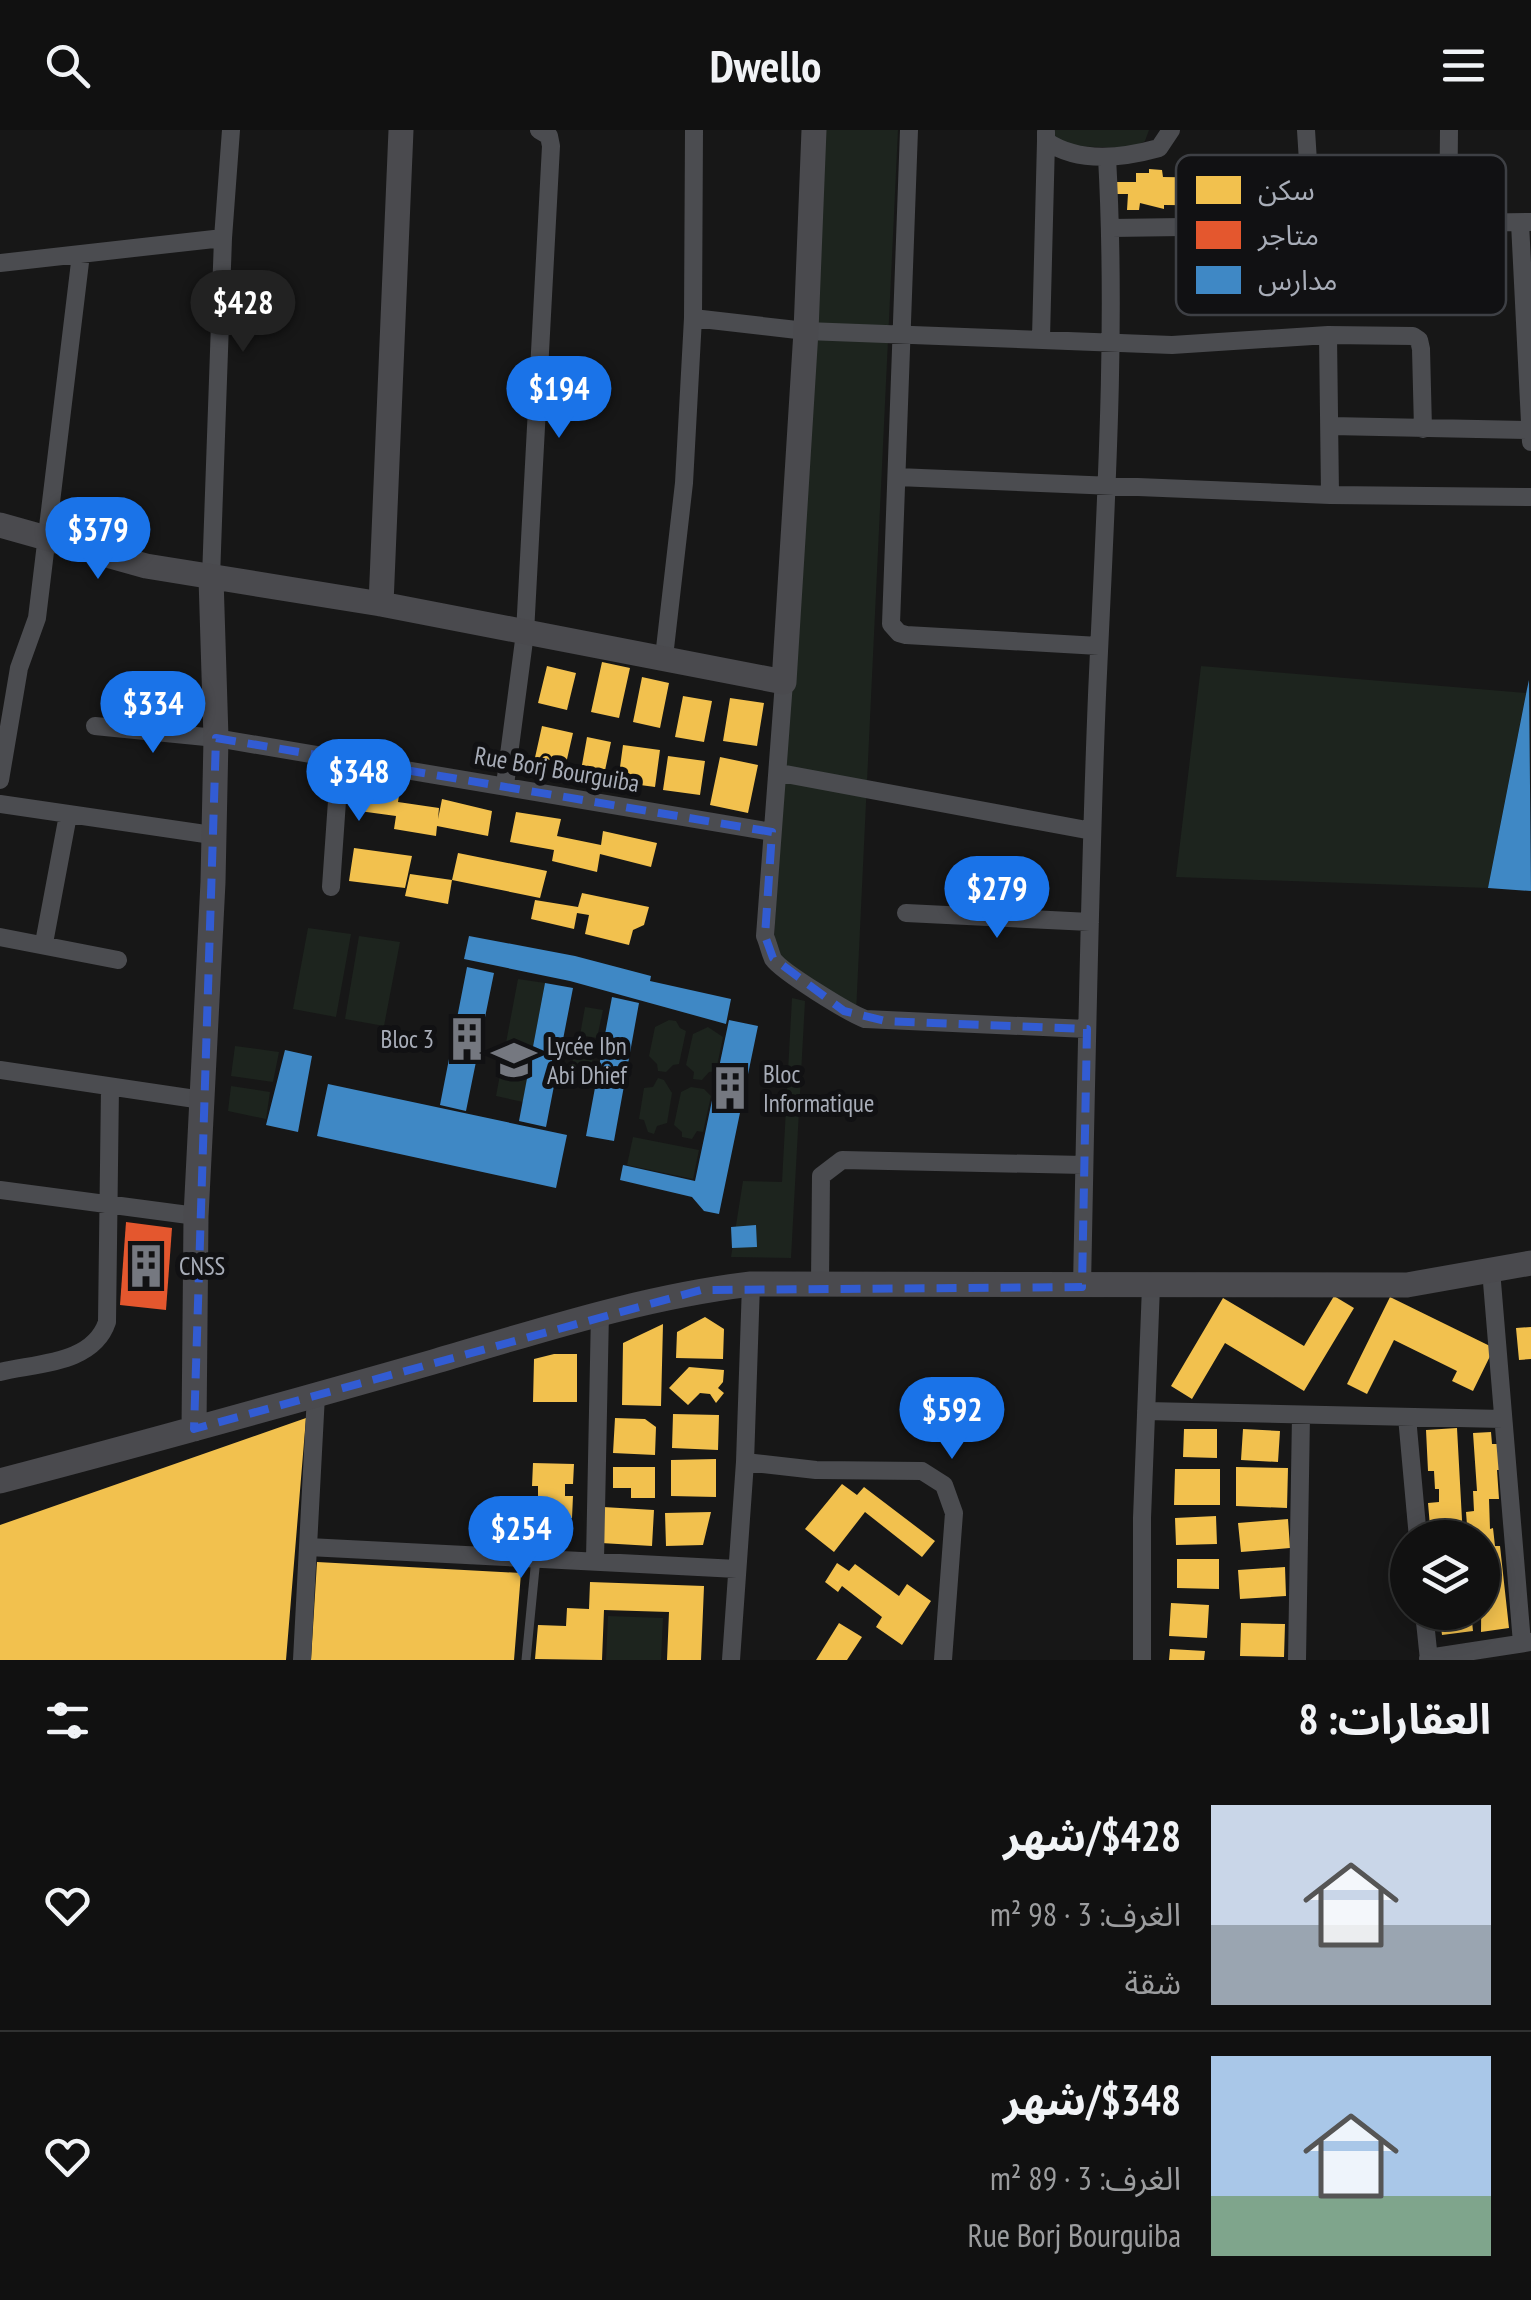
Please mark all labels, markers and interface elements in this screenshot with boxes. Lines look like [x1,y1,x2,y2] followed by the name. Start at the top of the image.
[710,36,821,94] text: Dwello
[40,38,95,93] icon: search
[1436,38,1491,93] icon: menu
[1176,155,1506,315] legend
[1258,171,1315,208] text: سكن
[1257,216,1319,253] text: متاجر
[1258,261,1338,298] text: مدارس
[184,270,302,355] pin: $428
[212,281,274,323] text: $428
[500,356,618,441] pin: $194
[528,367,590,409] text: $194
[39,497,157,582] pin: $379
[67,508,129,550] text: $379
[94,671,212,756] pin: $334
[122,682,184,724] text: $334
[300,739,418,824] pin: $348
[472,739,642,799] street label: Rue Borj Bourguiba
[328,750,390,792] text: $348
[938,856,1056,941] pin: $279
[966,867,1028,909] text: $279
[443,1015,491,1063] building icon: Bloc 3
[381,1023,434,1055] place label: Bloc 3
[547,1030,628,1091] place label: Lycée Ibn Abi Dhief
[490,1036,538,1084] school or university icon: Lycée Ibn Abi Dhief
[763,1058,874,1119] place label: Bloc Informatique
[706,1064,754,1112] building icon: Bloc Informatique
[122,1242,170,1290] building icon: CNSS
[179,1250,225,1282] place label: CNSS
[893,1377,1011,1462] pin: $592
[921,1388,983,1430] text: $592
[462,1496,580,1581] pin: $254
[490,1507,552,1549] text: $254
[1390,1520,1500,1630] map controls
[1390,1520,1500,1630] button: layers
[1298,1691,1491,1746] text: العقارات: 8
[40,1693,95,1748] icon: filters
[1003,1808,1181,1863] text: $428/شهر
[1291,1845,1411,1965] icon: home
[40,1878,95,1933] icon: heart
[990,1893,1181,1935] text: الغرف: 3 · 98 m²
[1125,1961,1181,2003] text: شقة
[1003,2072,1181,2127] text: $348/شهر
[1291,2096,1411,2216] icon: home
[40,2129,95,2184] icon: heart
[990,2157,1181,2199] text: الغرف: 3 · 89 m²
[968,2214,1181,2256] text: Rue Borj Bourguiba

